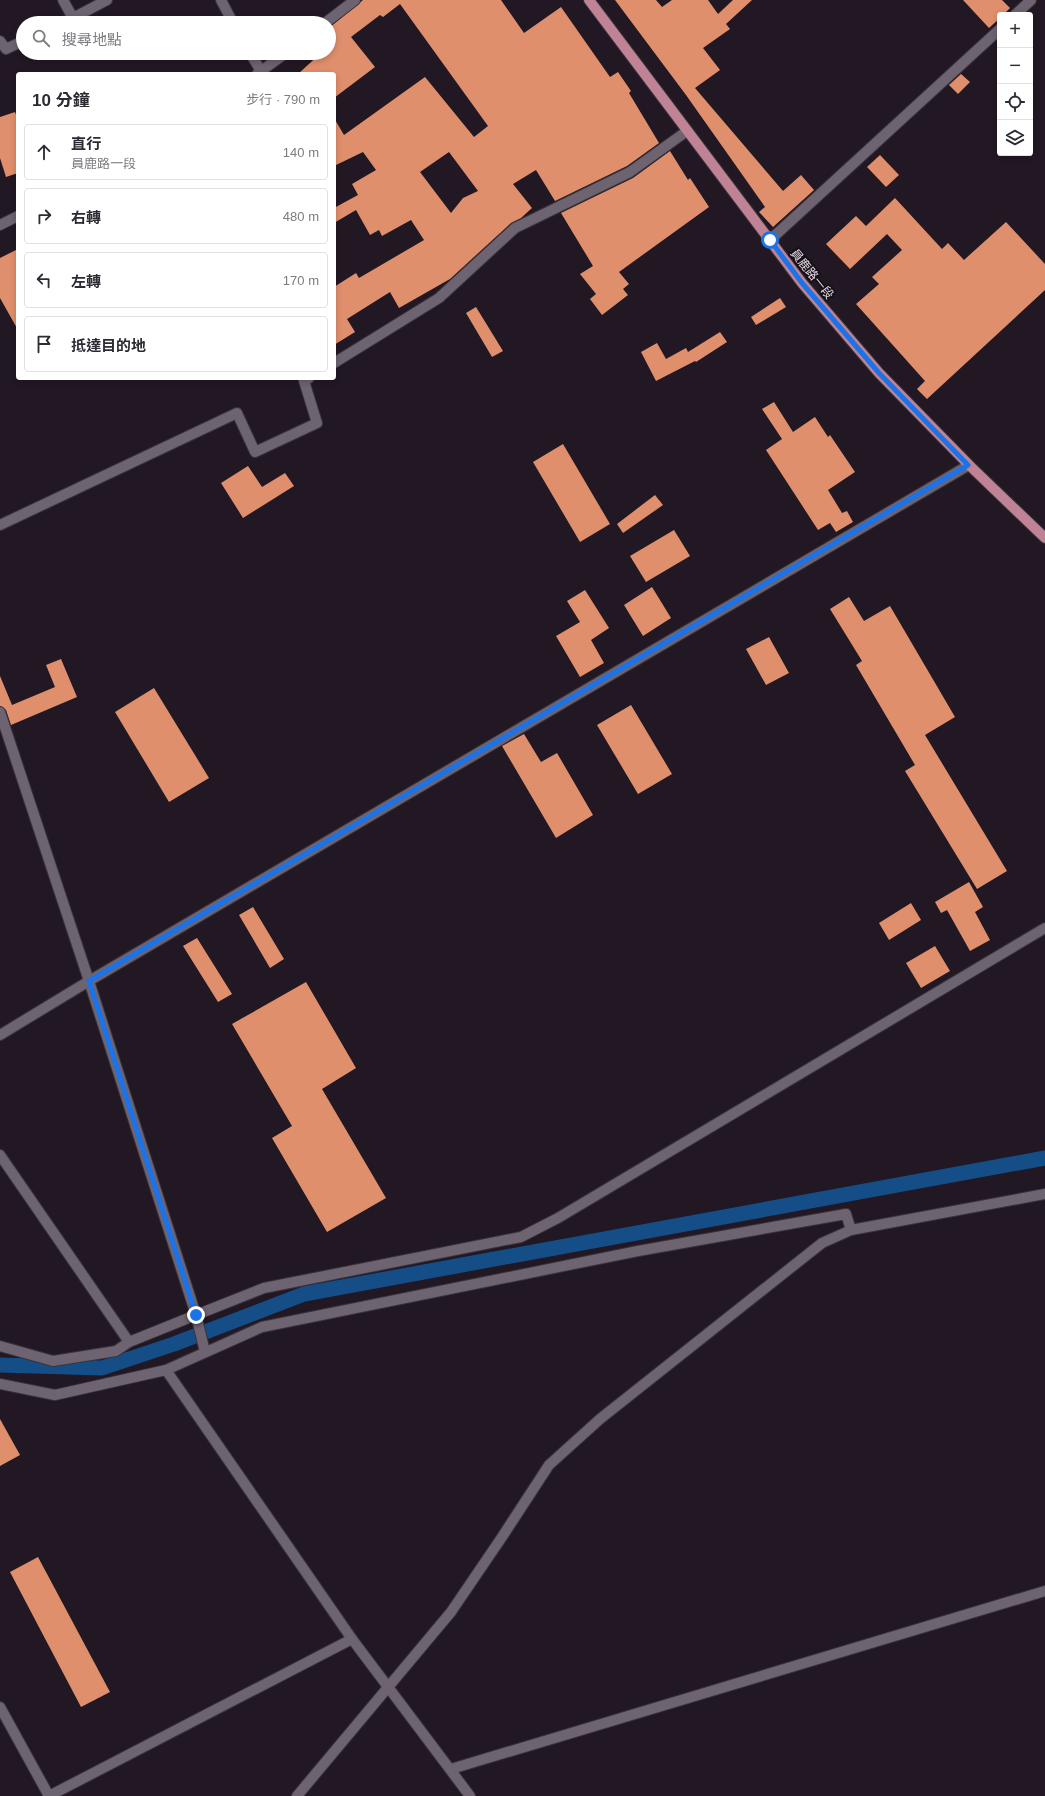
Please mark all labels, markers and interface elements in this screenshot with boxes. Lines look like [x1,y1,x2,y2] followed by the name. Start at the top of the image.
[997,12,1033,156] map controls
[997,12,1033,48] button: +
[16,16,336,60] search box
[30,27,52,49] icon: search
[62,31,122,48] text: 搜尋地點
[997,48,1033,84] button: −
[997,84,1033,120] button: locate
[32,91,90,110] text: 10 分鐘
[246,92,320,107] text: 步行 · 790 m
[997,120,1033,156] button: layers
[71,135,101,152] text: 直行
[33,141,55,163] icon: ahead
[283,145,319,160] text: 140 m
[71,156,136,171] text: 員鹿路一段
[33,205,55,227] icon: right
[71,209,101,226] text: 右轉
[283,209,319,224] text: 480 m
[761,231,779,249] route start
[788,246,836,302] street label: 員鹿路一段
[33,269,55,291] icon: left
[71,273,101,290] text: 左轉
[283,273,319,288] text: 170 m
[33,333,55,355] icon: arrive
[71,337,146,354] text: 抵達目的地
[187,1306,205,1324] route end

